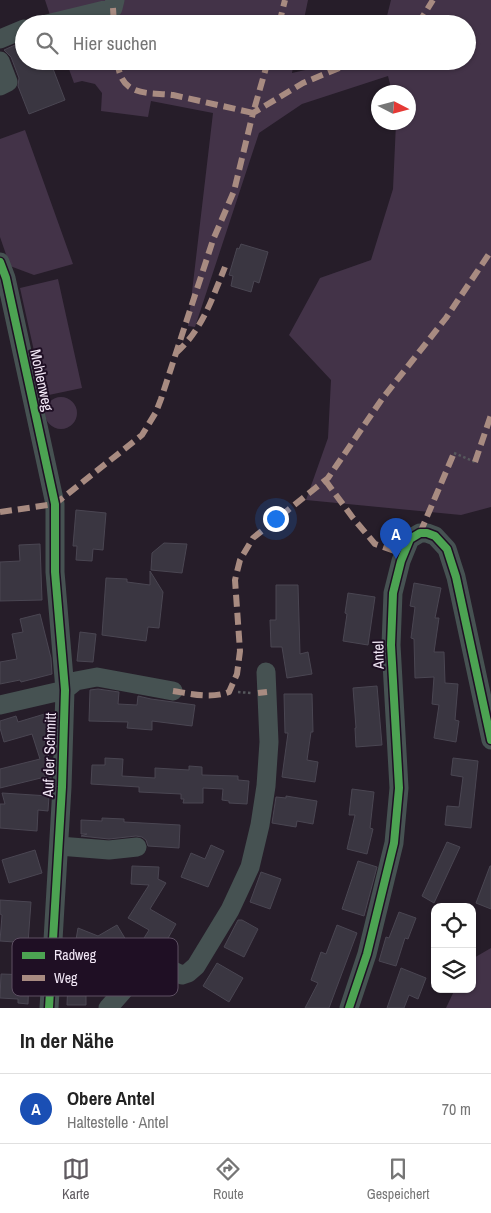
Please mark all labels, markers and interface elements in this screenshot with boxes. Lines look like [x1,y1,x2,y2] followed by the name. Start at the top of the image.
[15,15,476,70] search box
[33,29,61,57] icon: search
[73,30,157,56] text: Hier suchen
[371,85,416,130] north arrow
[25,347,59,413] street label: Mohlenweg
[263,506,289,532] your location
[380,518,412,559] pin: A
[367,641,389,670] street label: Antel
[37,712,61,799] street label: Auf der Schmitt
[431,903,476,993] map controls
[431,903,476,948] button: locate
[12,938,178,996] legend
[54,946,97,964] text: Radweg
[431,948,476,993] button: layers
[54,969,78,987] text: Weg
[20,1026,114,1055] text: In der Nähe
[67,1085,155,1111] text: Obere Antel
[31,1098,41,1120] text: A
[442,1098,471,1120] text: 70 m
[67,1111,168,1133] text: Haltestelle · Antel
[62,1155,90,1203] tab: Karte
[213,1155,244,1203] tab: Route
[367,1155,429,1203] tab: Gespeichert

